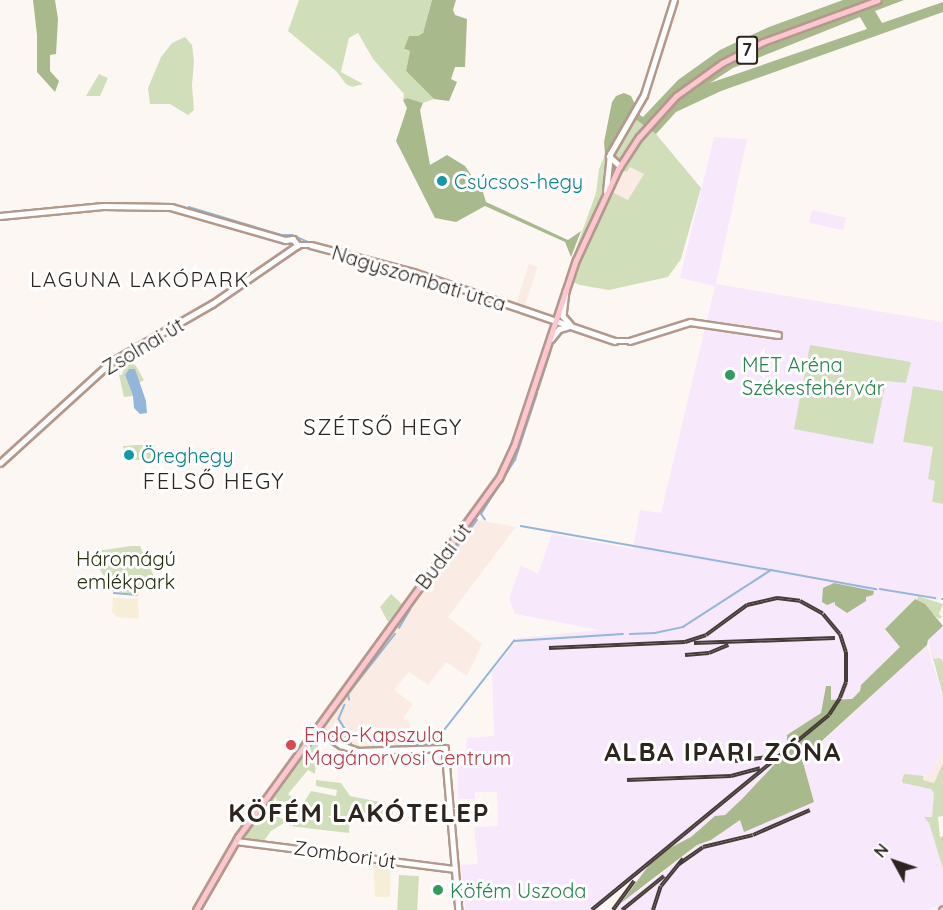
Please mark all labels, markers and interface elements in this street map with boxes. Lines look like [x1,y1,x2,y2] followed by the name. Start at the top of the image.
[735,35,759,65] road number: 7
[454,169,583,193] place label: Csúcsos-hegy
[435,174,449,188] marker: Csúcsos-hegy
[329,240,509,316] street label: Nagyszombati utca
[30,266,250,292] district label: LAGUNA LAKÓPARK
[98,312,188,380] street label: Zsolnai út
[742,352,884,399] place label: MET Aréna Székesfehérvár
[723,368,737,382] marker: MET Aréna Székesfehérvár
[303,415,463,441] district label: SZÉTSŐ HEGY
[141,443,234,467] place label: Öreghegy
[122,448,136,462] marker: Öreghegy
[143,469,285,495] district label: FELSŐ HEGY
[410,518,476,594] street label: Budai út
[76,547,176,594] park label: Háromágú emlékpark
[304,722,511,769] place label: Endo-Kapszula Magánorvosi Centrum
[282,736,300,754] marker: Endo-Kapszula Magánorvosi Centrum
[604,736,842,768] district label: ALBA IPARI ZÓNA
[228,797,490,829] district label: KÖFÉM LAKÓTELEP
[865,832,925,892] north arrow
[292,835,398,873] street label: Zombori út
[870,840,893,861] text: N
[450,878,586,902] place label: Köfém Uszoda
[431,883,445,897] marker: Köfém Uszoda

